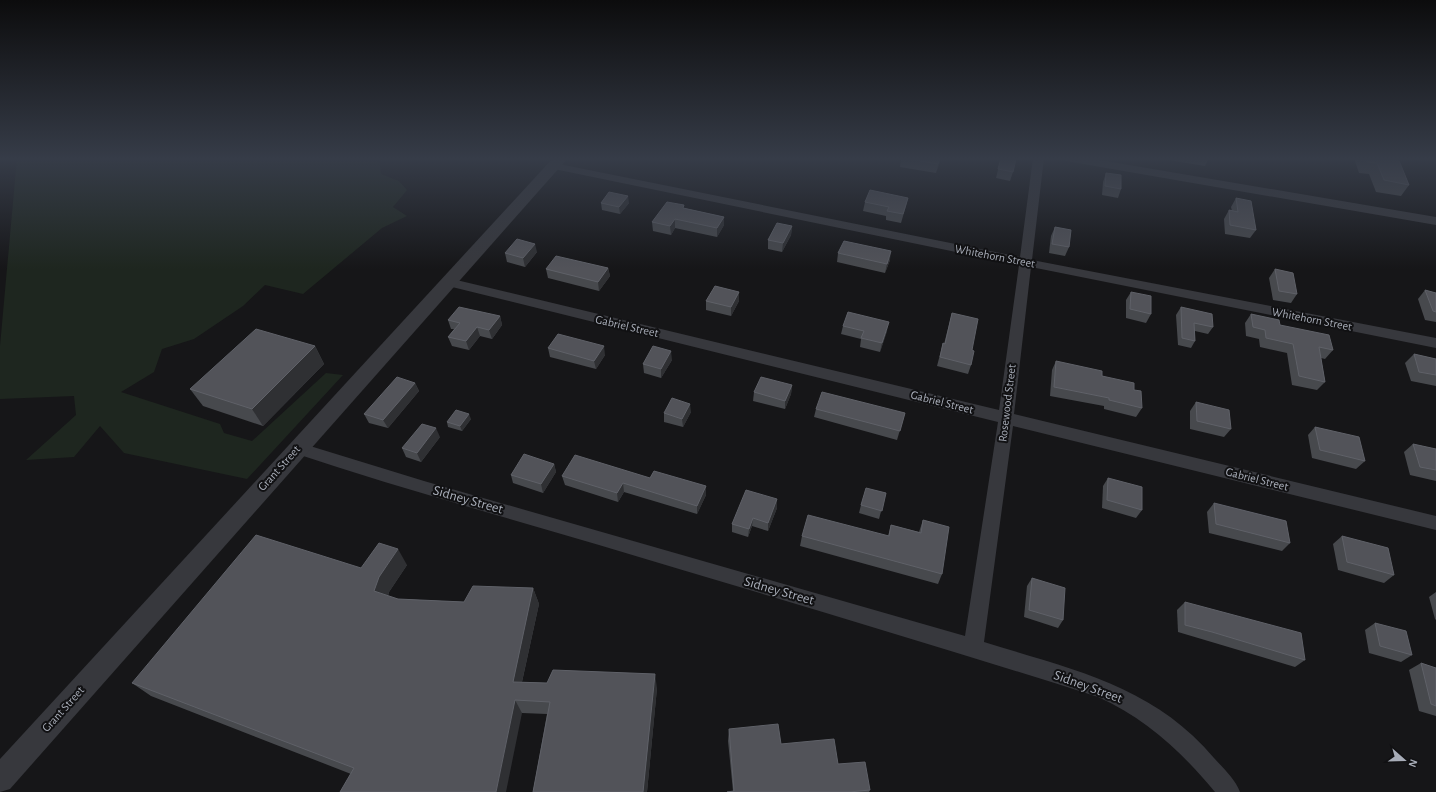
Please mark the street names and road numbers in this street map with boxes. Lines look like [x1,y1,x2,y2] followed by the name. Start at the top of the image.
[954,242,1036,270] street label: Whitehorn Street
[1271,305,1353,333] street label: Whitehorn Street
[594,313,660,339] street label: Gabriel Street
[996,363,1018,443] street label: Rosewood Street
[909,388,975,416] street label: Gabriel Street
[256,443,302,493] street label: Grant Street
[1224,465,1290,493] street label: Gabriel Street
[431,483,505,517] street label: Sidney Street
[742,574,816,608] street label: Sidney Street
[1052,668,1125,706] street label: Sidney Street
[40,684,86,734] street label: Grant Street

